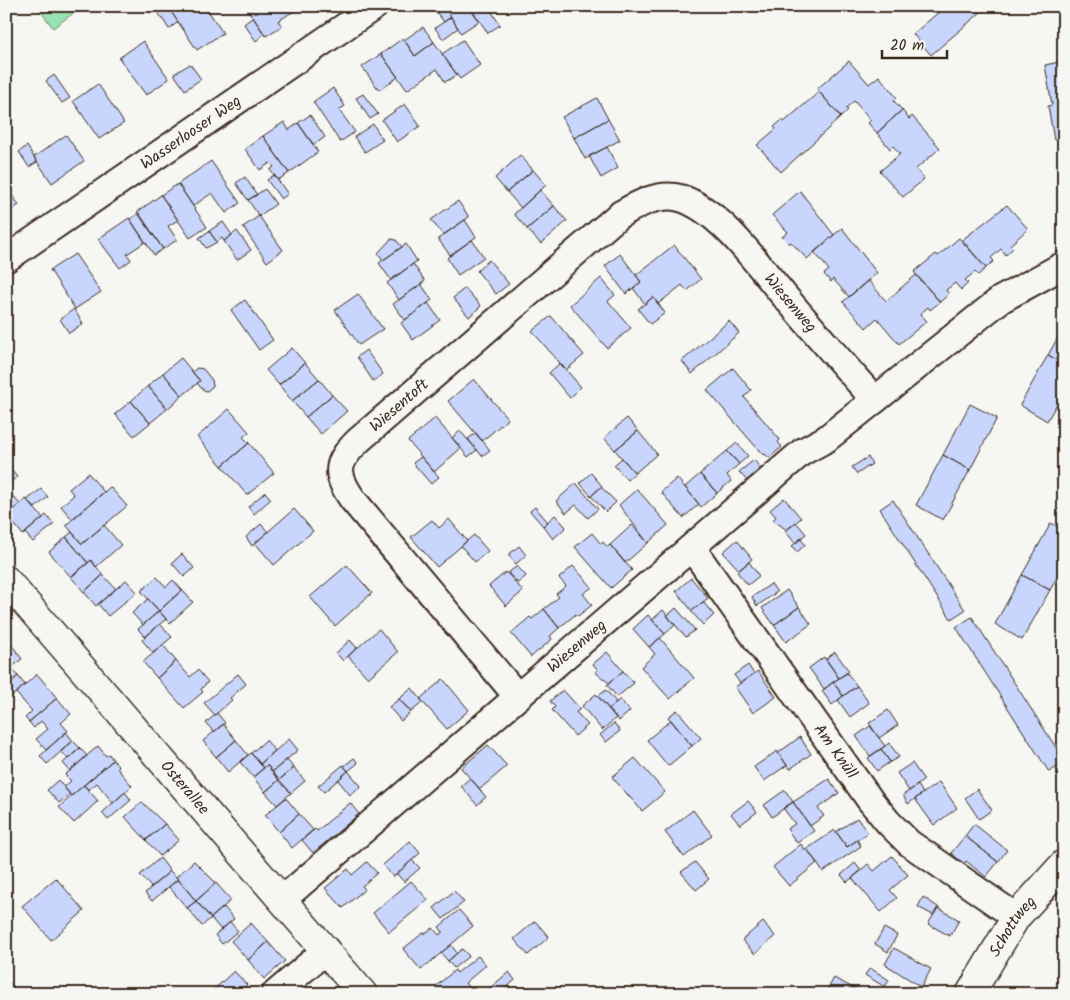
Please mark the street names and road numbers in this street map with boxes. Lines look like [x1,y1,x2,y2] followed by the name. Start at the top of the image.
[135,89,246,176] street label: Wasserlooser Weg
[758,268,823,338] street label: Wiesenweg
[364,372,435,438] street label: Wiesentoft
[541,613,612,679] street label: Wiesenweg
[807,719,864,784] street label: Am Knüll
[154,755,216,820] street label: Osterallee
[982,890,1042,962] street label: Schottweg

